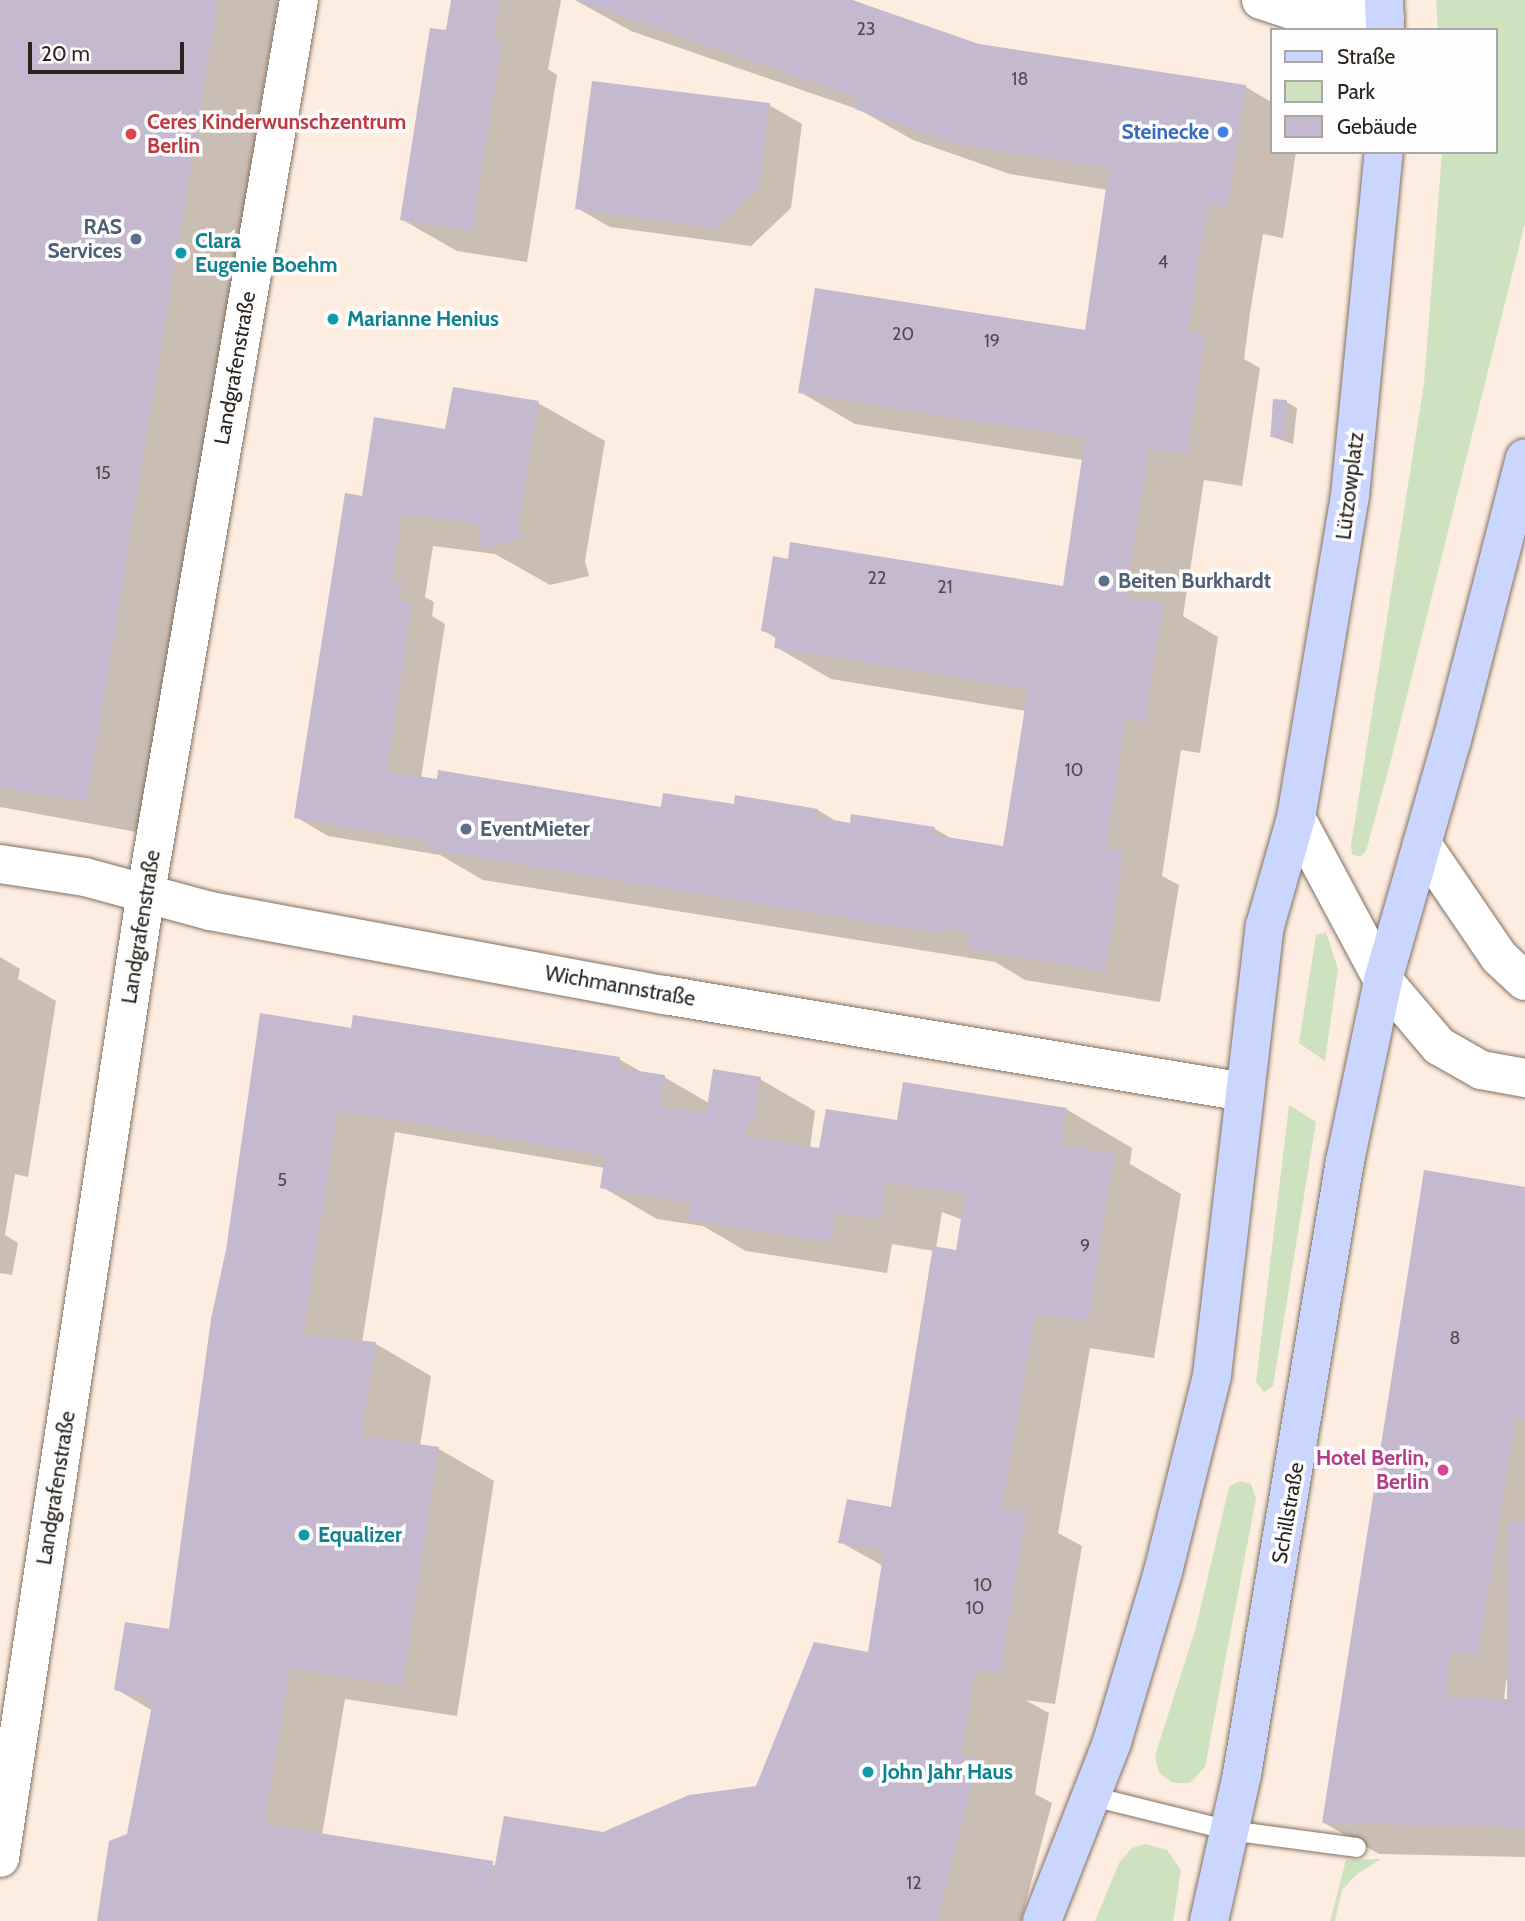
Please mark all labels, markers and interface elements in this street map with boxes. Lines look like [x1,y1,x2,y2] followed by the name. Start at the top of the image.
[856,18,876,40] house number: 23
[32,28,187,72] scale bar
[1270,28,1497,154] legend
[41,41,90,66] text: 20 m
[1337,44,1395,69] text: Straße
[1012,68,1028,90] house number: 18
[1337,79,1375,104] text: Park
[147,109,406,159] place label: Ceres Kinderwunschzentrum Berlin
[1337,114,1417,139] text: Gebäude
[1121,119,1209,145] place label: Steinecke
[121,124,141,144] marker: Ceres Kinderwunschzentrum Berlin
[1215,124,1231,140] marker: Steinecke
[47,214,122,264] place label: RAS Services
[195,228,337,278] place label: Clara Eugenie Boehm
[128,231,144,247] marker: RAS Services
[173,245,189,261] marker: Clara Eugenie Boehm
[1158,251,1168,273] house number: 4
[209,289,261,447] street label: Landgrafenstraße
[347,306,499,332] place label: Marianne Henius
[325,311,341,327] marker: Marianne Henius
[892,323,914,345] house number: 20
[984,330,1000,352] house number: 19
[1331,431,1369,541] street label: Lützowplatz
[95,462,111,484] house number: 15
[868,567,886,589] house number: 22
[1118,568,1271,594] place label: Beiten Burkhardt
[1096,573,1112,589] marker: Beiten Burkhardt
[937,576,953,598] house number: 21
[1065,759,1083,781] house number: 10
[480,816,590,842] place label: EventMieter
[458,821,474,837] marker: EventMieter
[116,848,166,1006] street label: Landgrafenstraße
[543,960,697,1012] street label: Wichmannstraße
[277,1169,287,1191] house number: 5
[1080,1235,1090,1257] house number: 9
[1450,1327,1460,1349] house number: 8
[31,1409,81,1567] street label: Landgrafenstraße
[1316,1445,1429,1495] place label: Hotel Berlin, Berlin
[1267,1460,1309,1566] street label: Schillstraße
[1435,1462,1451,1478] marker: Hotel Berlin, Berlin
[318,1522,402,1548] place label: Equalizer
[296,1527,312,1543] marker: Equalizer
[974,1574,992,1596] house number: 10
[966,1597,984,1619] house number: 10
[882,1759,1013,1785] place label: John Jahr Haus
[860,1764,876,1780] marker: John Jahr Haus
[906,1872,922,1894] house number: 12

